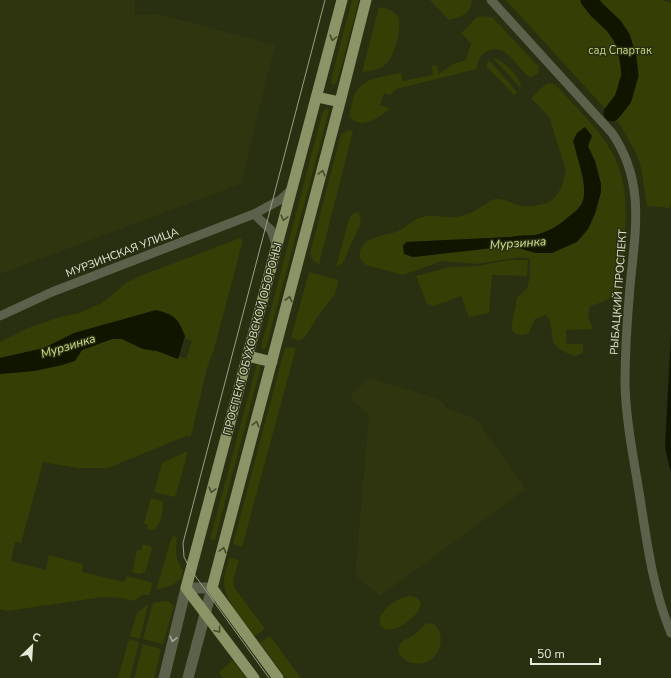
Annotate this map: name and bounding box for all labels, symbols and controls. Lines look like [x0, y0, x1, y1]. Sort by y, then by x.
one-way arrow [329, 35, 337, 41]
park label: сад Спартак [588, 43, 652, 58]
one-way arrow [317, 170, 325, 176]
one-way arrow [281, 215, 289, 221]
street label: МУРЗИНСКАЯ УЛИЦА [64, 224, 181, 281]
street label: РЫБАЦКИЙ ПРОСПЕКТ [607, 228, 630, 355]
water label: Мурзинка [489, 233, 547, 253]
street label: ПРОСПЕКТ ОБУХОВСКОЙ ОБОРОНЫ [220, 241, 285, 437]
one-way arrow [284, 295, 292, 302]
water label: Мурзинка [39, 330, 97, 362]
one-way arrow [251, 421, 259, 428]
one-way arrow [208, 486, 217, 493]
one-way arrow [218, 547, 227, 554]
one-way arrow [213, 625, 220, 632]
north arrow [12, 626, 52, 666]
text: С [29, 629, 43, 646]
one-way arrow [170, 636, 178, 642]
scale bar [531, 640, 600, 666]
text: 50 m [537, 646, 565, 662]

